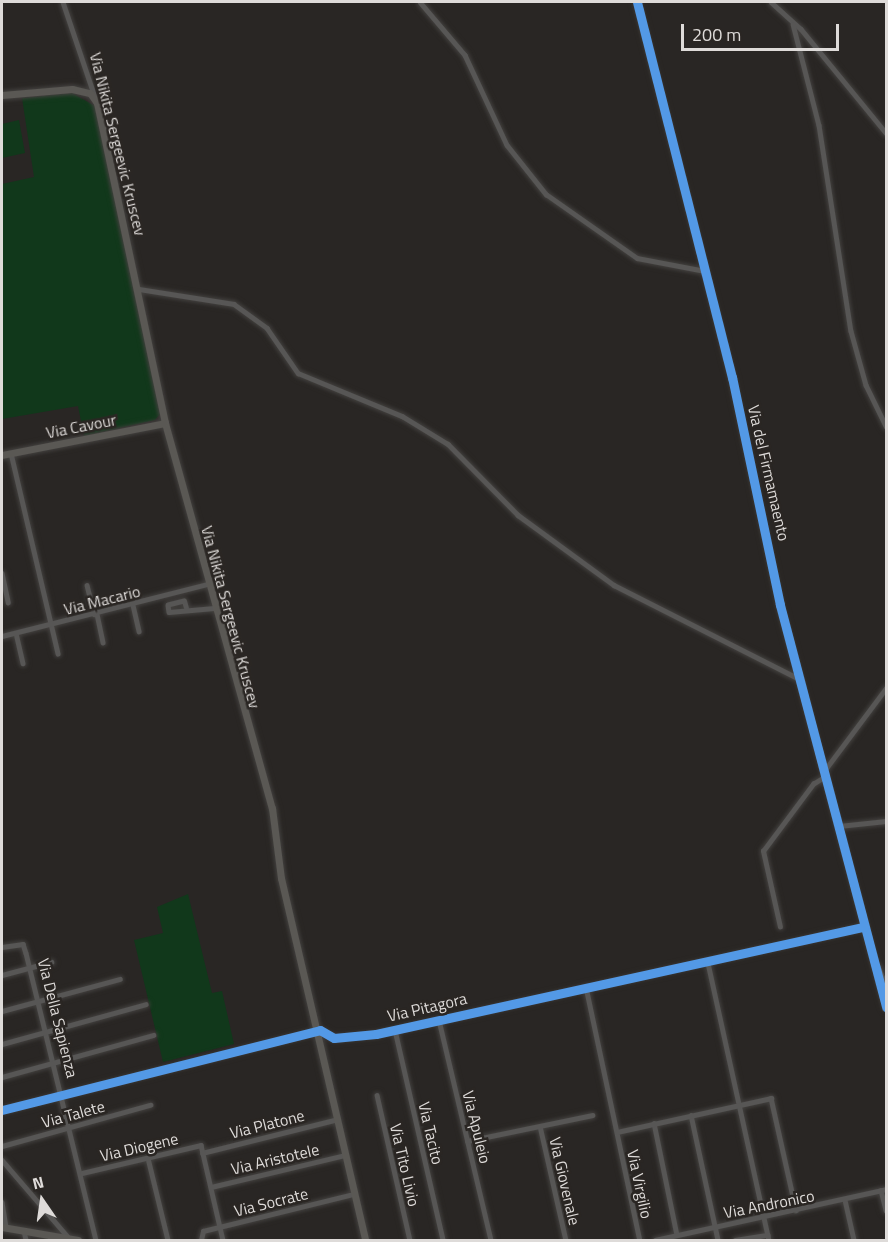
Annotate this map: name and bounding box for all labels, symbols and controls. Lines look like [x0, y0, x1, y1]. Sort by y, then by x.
scale bar [684, 12, 842, 50]
text: 200 m [692, 21, 741, 48]
street label: Via Nikita Sergeevic Kruscev [86, 50, 150, 238]
street label: Via del Firmamaento [744, 403, 794, 543]
street label: Via Cavour [44, 410, 118, 442]
street label: Via Nikita Sergeevic Kruscev [197, 524, 265, 710]
street label: Via Macario [62, 581, 142, 619]
street label: Via Della Sapienza [34, 956, 82, 1080]
street label: Via Pitagora [385, 989, 469, 1025]
street label: Via Apuleio [459, 1089, 495, 1165]
street label: Via Talete [39, 1096, 107, 1132]
street label: Via Tacito [414, 1100, 448, 1166]
street label: Via Platone [228, 1105, 306, 1143]
street label: Via Tito Livio [386, 1122, 424, 1208]
street label: Via Diogene [98, 1129, 180, 1165]
street label: Via Giovenale [546, 1135, 584, 1227]
street label: Via Aristotele [229, 1140, 321, 1178]
street label: Via Virgilio [623, 1148, 657, 1220]
north arrow [12, 1170, 72, 1230]
text: N [30, 1170, 46, 1195]
street label: Via Socrate [232, 1184, 310, 1220]
street label: Via Andronico [722, 1186, 816, 1222]

